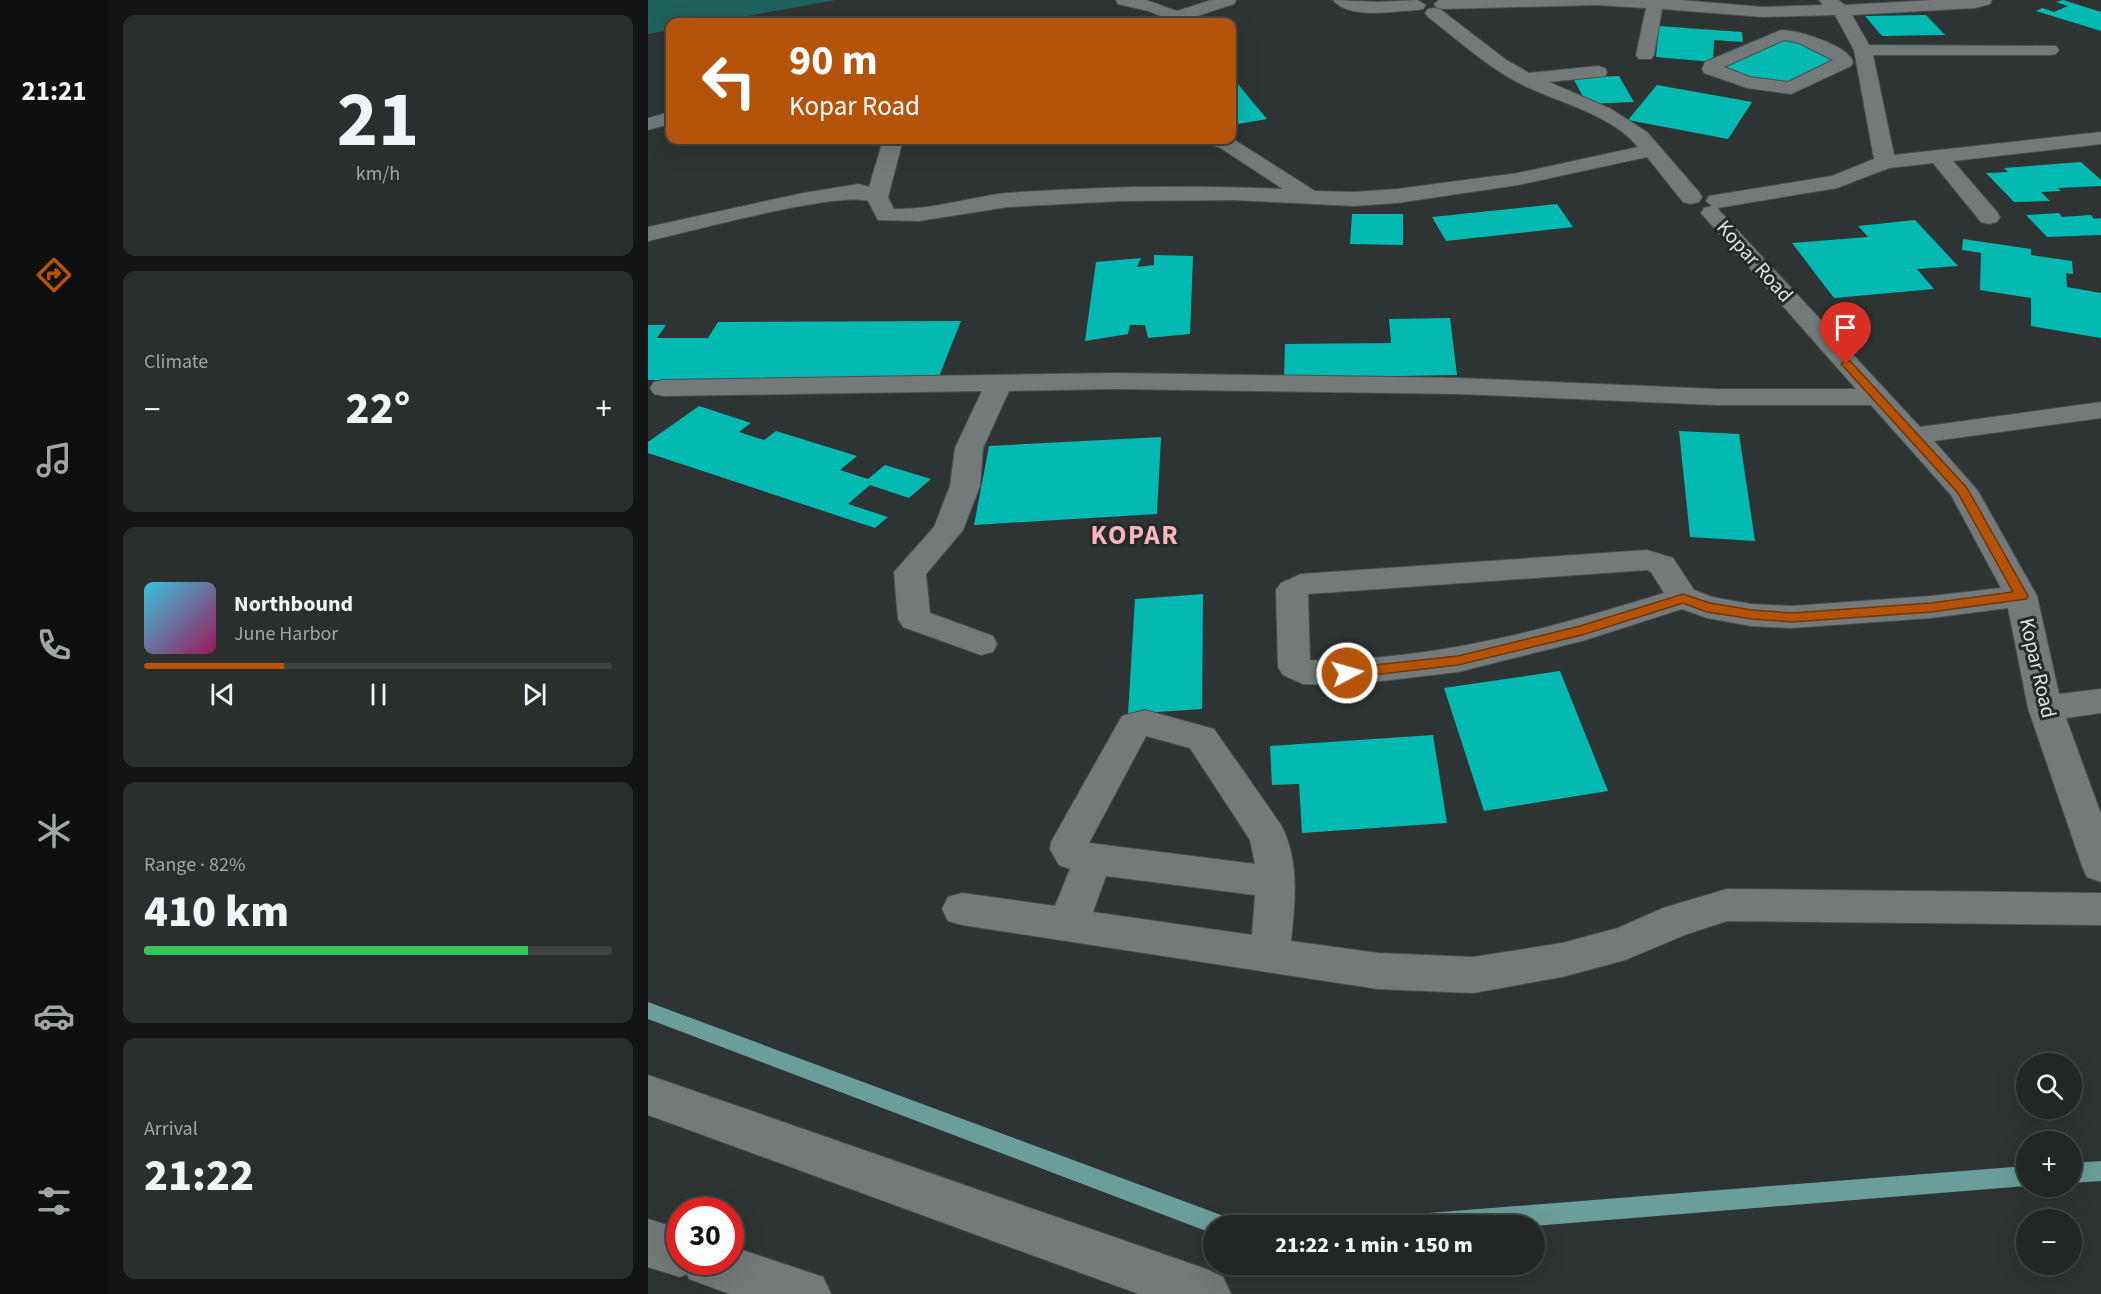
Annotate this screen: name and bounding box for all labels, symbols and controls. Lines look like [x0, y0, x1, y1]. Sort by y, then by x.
text: 90 m [789, 31, 878, 91]
icon: left [690, 42, 768, 120]
text: 21 [337, 65, 419, 176]
text: 21:21 [21, 72, 87, 111]
text: Kopar Road [789, 87, 920, 126]
text: km/h [356, 160, 400, 188]
street label: Kopar Road [1710, 213, 1800, 309]
icon: directions [33, 254, 75, 296]
pin [1820, 302, 1871, 364]
icon: arrive [1829, 311, 1862, 344]
text: Climate [144, 348, 208, 376]
text: 22° [346, 377, 410, 441]
text: − [144, 386, 160, 433]
text: + [596, 386, 612, 433]
icon: music [33, 439, 75, 481]
district label: KOPAR [1091, 516, 1179, 555]
text: Northbound [234, 588, 353, 620]
street label: Kopar Road [2012, 615, 2064, 721]
text: June Harbor [234, 620, 338, 648]
icon: phone [33, 624, 75, 666]
position arrow [1315, 641, 1379, 705]
icon: previous [206, 678, 239, 711]
icon: pause [362, 678, 395, 711]
icon: next [518, 678, 551, 711]
icon: climate [33, 810, 75, 852]
text: Range · 82% [144, 851, 245, 879]
text: 410 km [144, 880, 289, 944]
icon: car [33, 995, 75, 1037]
map controls [2016, 1053, 2082, 1275]
button: search [2016, 1053, 2082, 1119]
text: Arrival [144, 1115, 198, 1143]
button: + [2016, 1131, 2082, 1197]
text: 21:22 [144, 1144, 254, 1208]
icon: filters [33, 1180, 75, 1222]
speed limit sign: 30 [666, 1197, 744, 1275]
button: − [2016, 1209, 2082, 1275]
text: 21:22 · 1 min · 150 m [1275, 1229, 1473, 1261]

